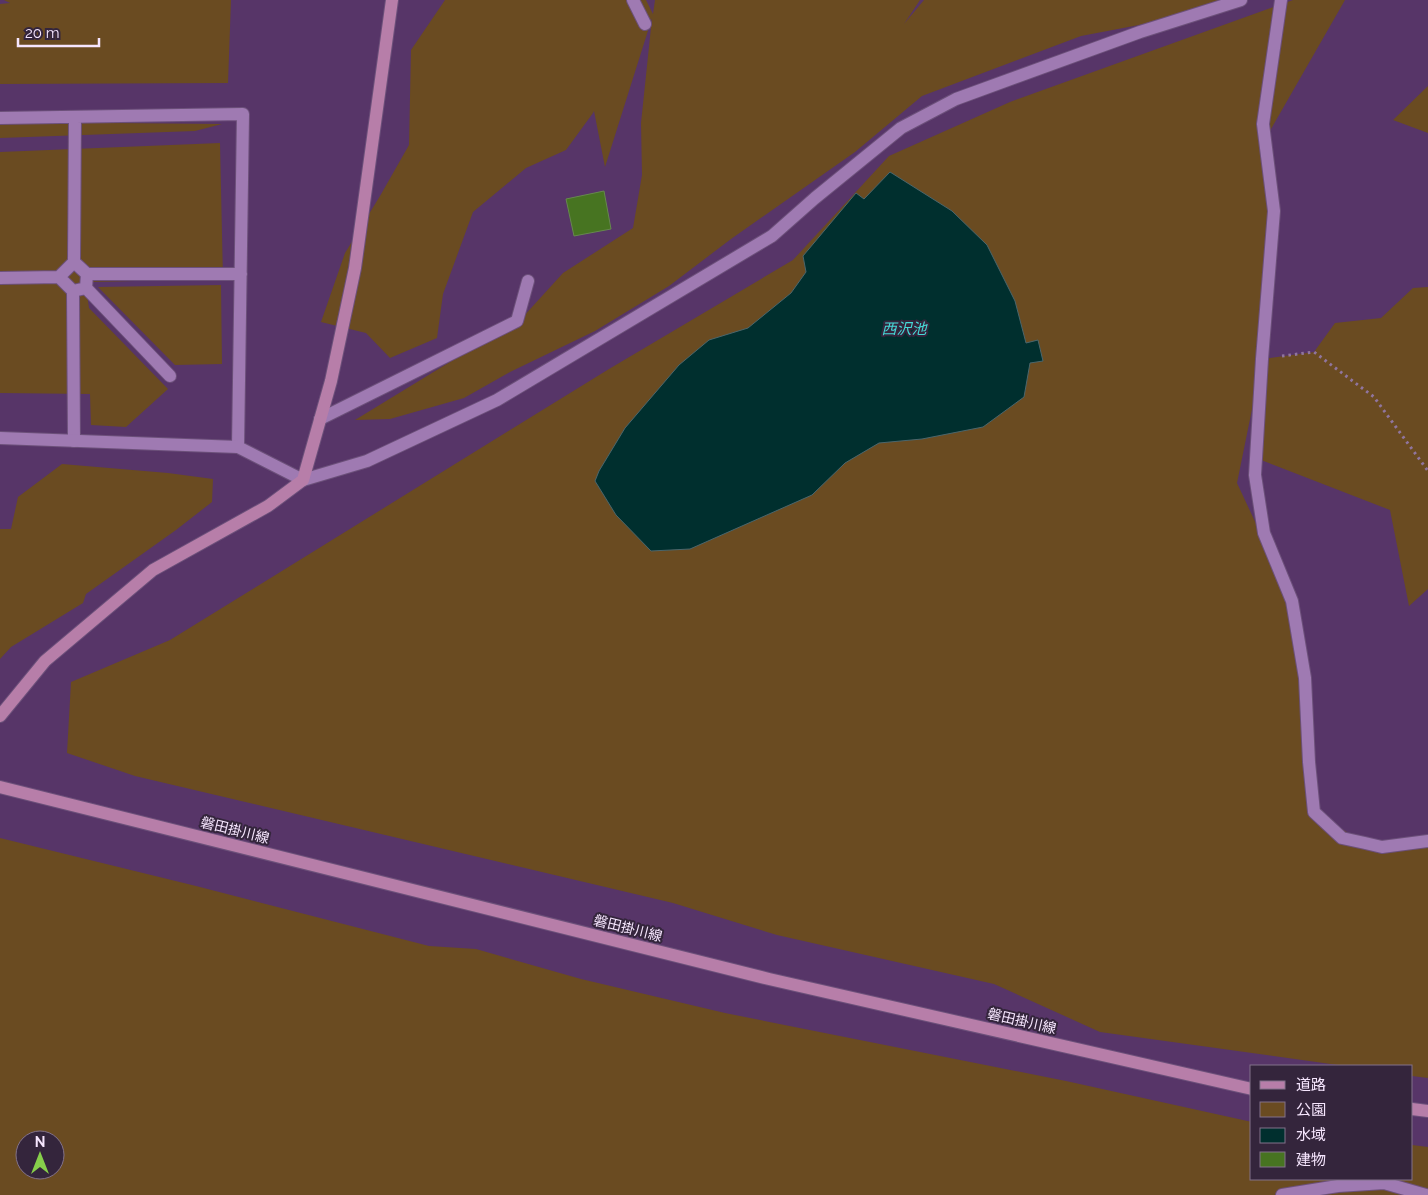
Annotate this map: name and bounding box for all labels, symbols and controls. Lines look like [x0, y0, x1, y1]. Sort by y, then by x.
scale bar [18, 15, 99, 47]
text: 20 m [25, 24, 60, 42]
water label: 西沢池 [881, 320, 928, 338]
street label: 磐田掛川線 [199, 814, 271, 846]
street label: 磐田掛川線 [592, 912, 664, 944]
street label: 磐田掛川線 [986, 1005, 1058, 1037]
legend [1250, 1065, 1413, 1180]
text: 道路 [1296, 1076, 1326, 1094]
text: 公園 [1296, 1101, 1326, 1119]
text: 水域 [1296, 1126, 1326, 1144]
north arrow [15, 1130, 65, 1180]
text: N [35, 1134, 45, 1150]
text: 建物 [1296, 1151, 1326, 1169]

